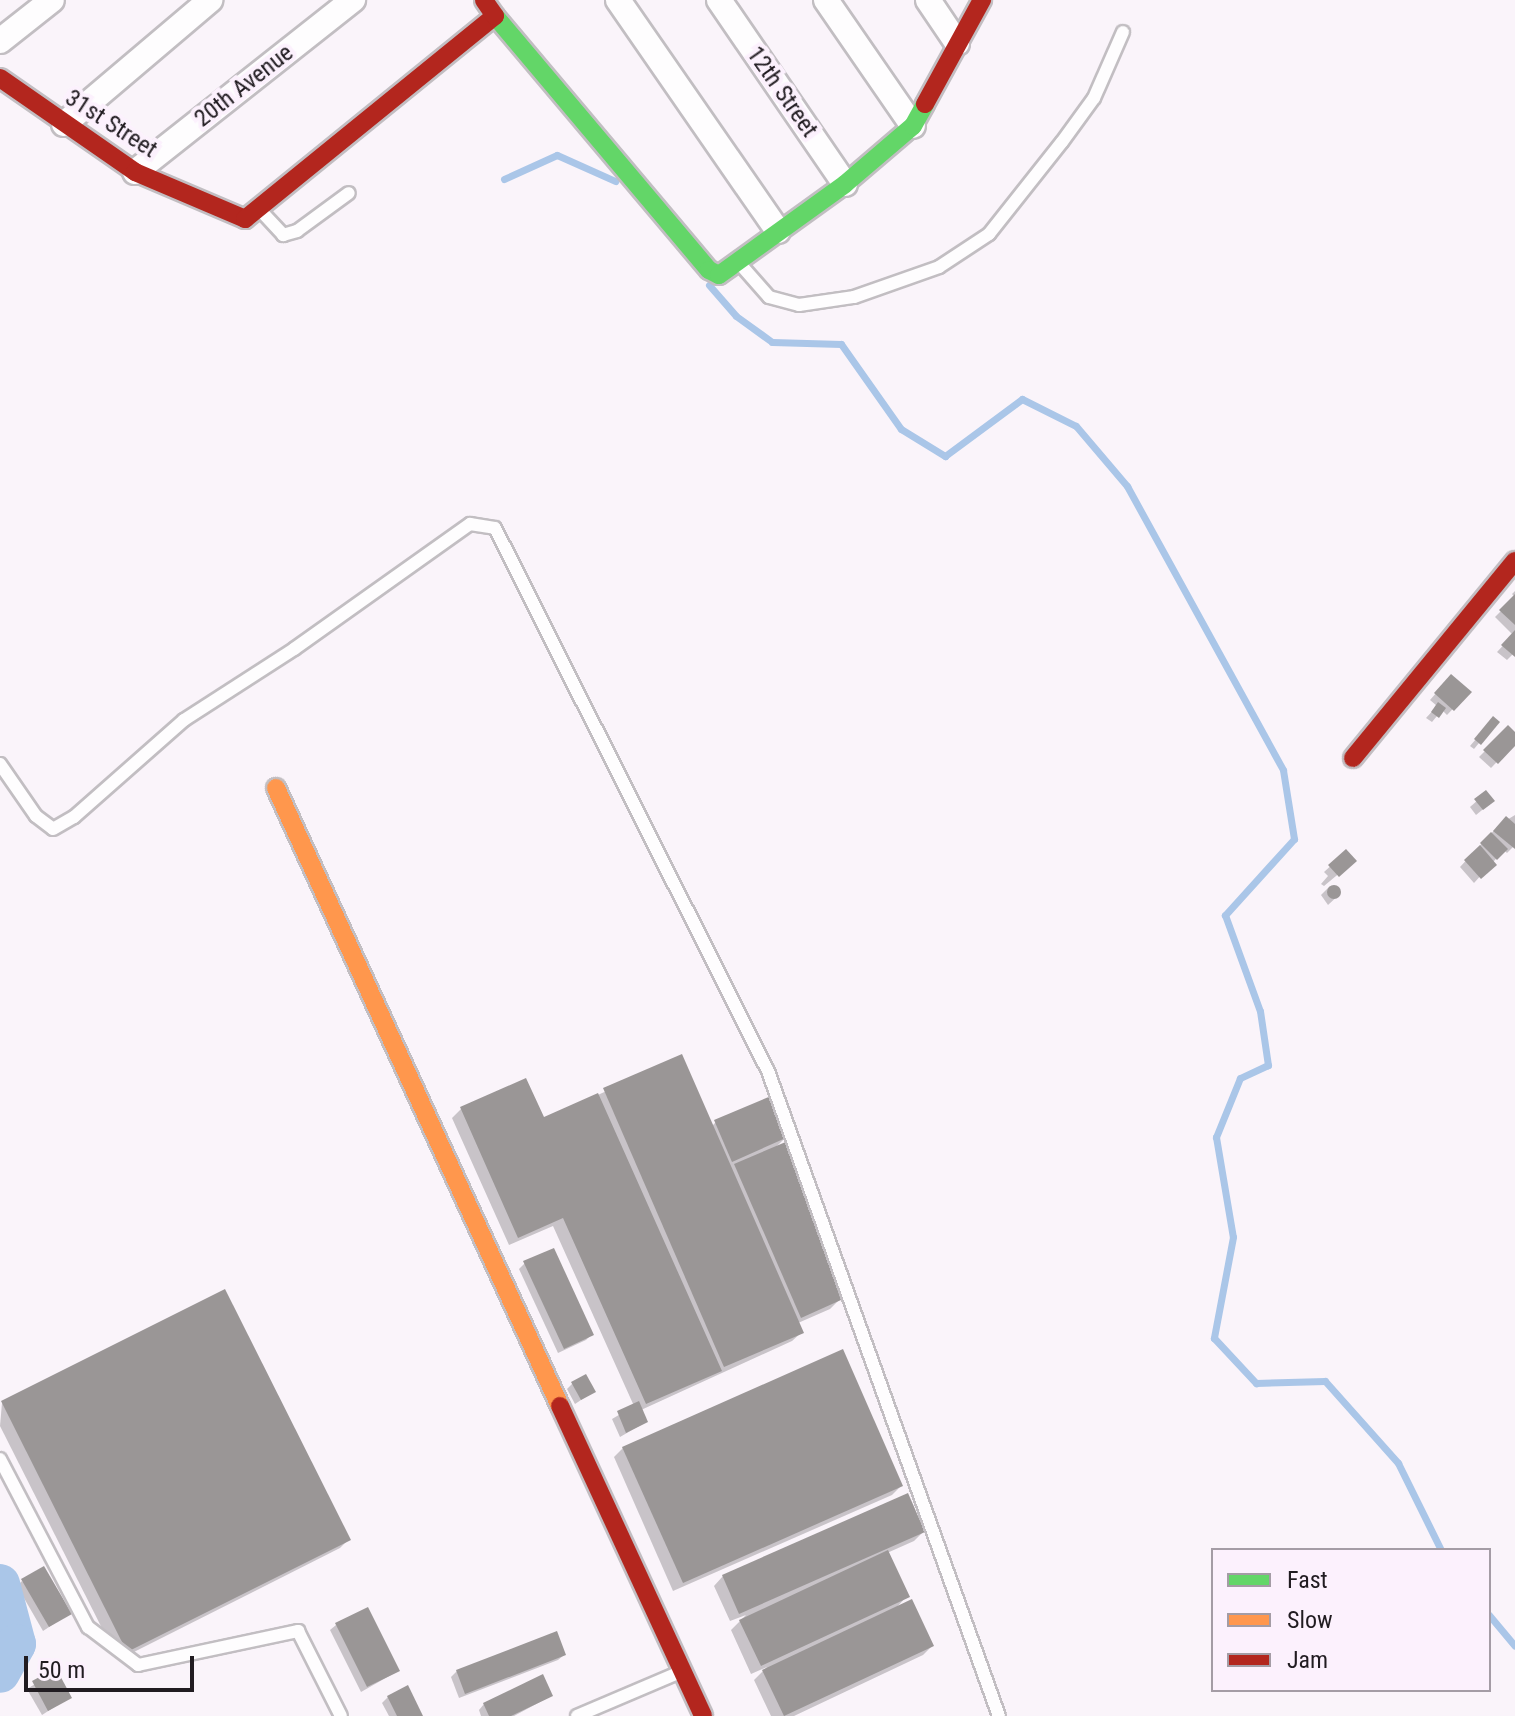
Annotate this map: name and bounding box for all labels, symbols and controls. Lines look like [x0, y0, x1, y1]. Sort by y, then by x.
street label: 20th Avenue [189, 39, 299, 133]
street label: 12th Street [740, 41, 824, 143]
street label: 31st Street [60, 84, 162, 164]
legend [1211, 1548, 1491, 1692]
text: Fast [1287, 1566, 1328, 1594]
text: Slow [1287, 1606, 1333, 1634]
scale bar [28, 1640, 198, 1690]
text: Jam [1287, 1646, 1328, 1674]
text: 50 m [38, 1656, 85, 1684]

